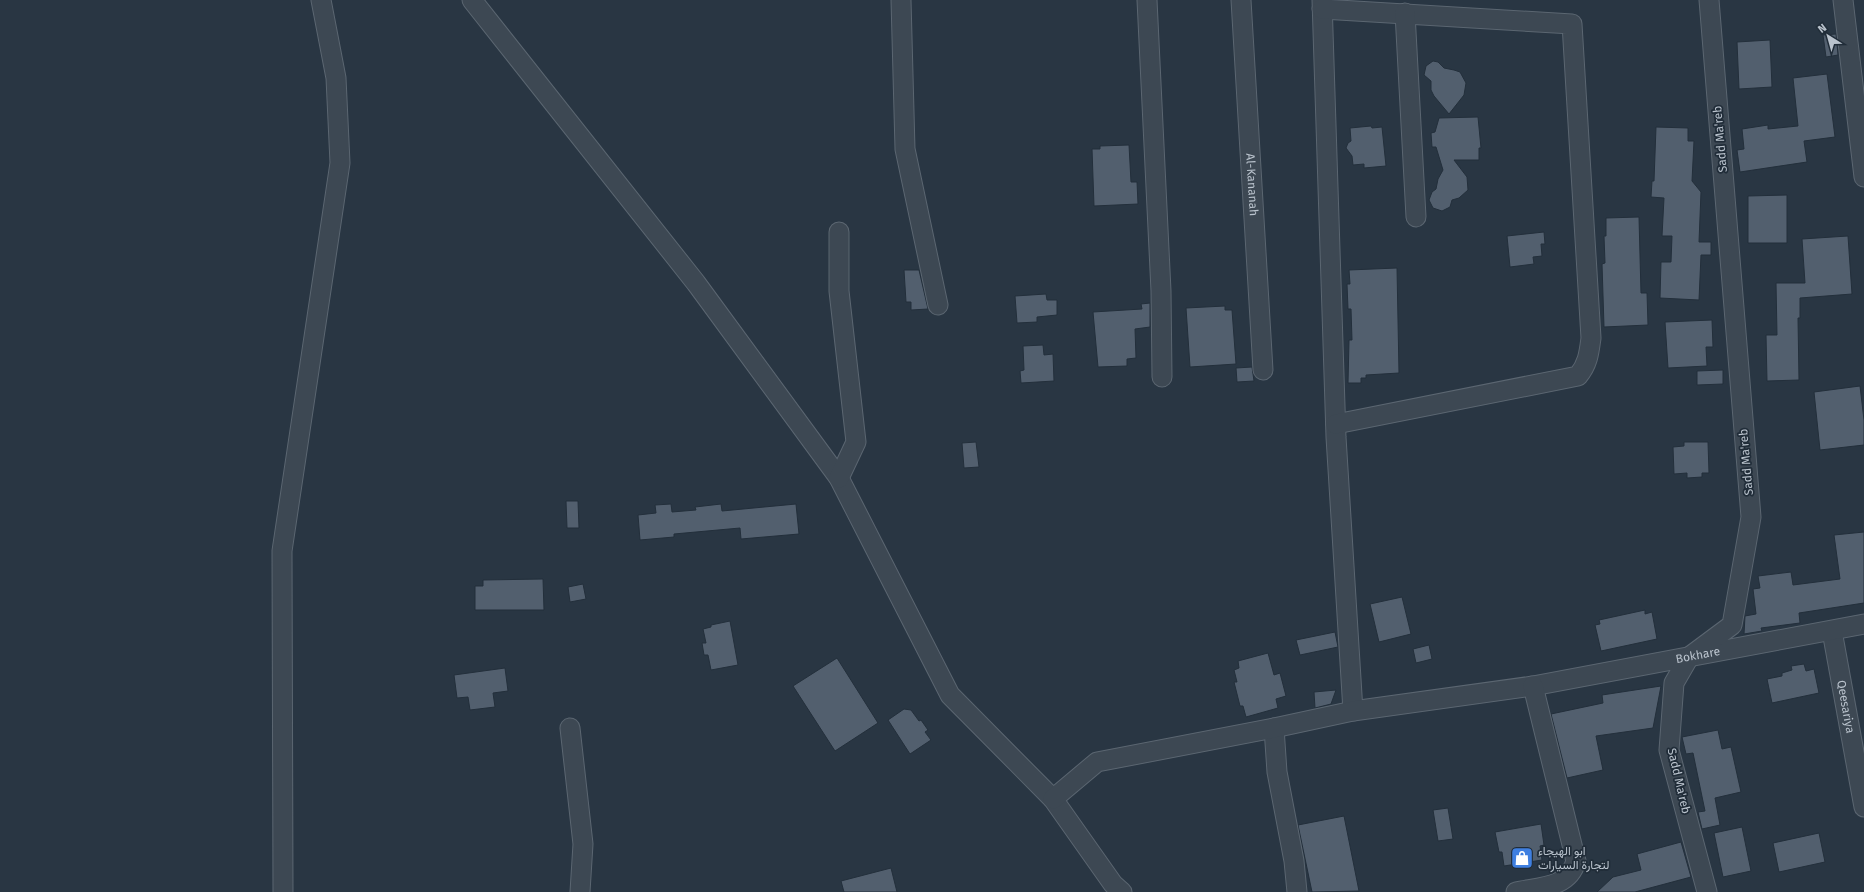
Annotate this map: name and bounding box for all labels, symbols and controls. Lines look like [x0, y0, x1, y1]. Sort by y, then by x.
north arrow [1808, 16, 1848, 56]
text: N [1815, 21, 1829, 36]
street label: Sadd Ma'reb [1710, 105, 1730, 173]
street label: Al-Kananah [1243, 153, 1261, 216]
street label: Sadd Ma'reb [1736, 428, 1756, 496]
street label: Bokhare [1675, 644, 1721, 666]
street label: Qeesariya [1834, 679, 1857, 734]
street label: Sadd Ma'reb [1665, 747, 1693, 815]
place label: ابو الهيجاء لتجارة السيارات [1538, 844, 1609, 873]
shop icon: ابو الهيجاء لتجارة السيارات [1509, 845, 1535, 871]

